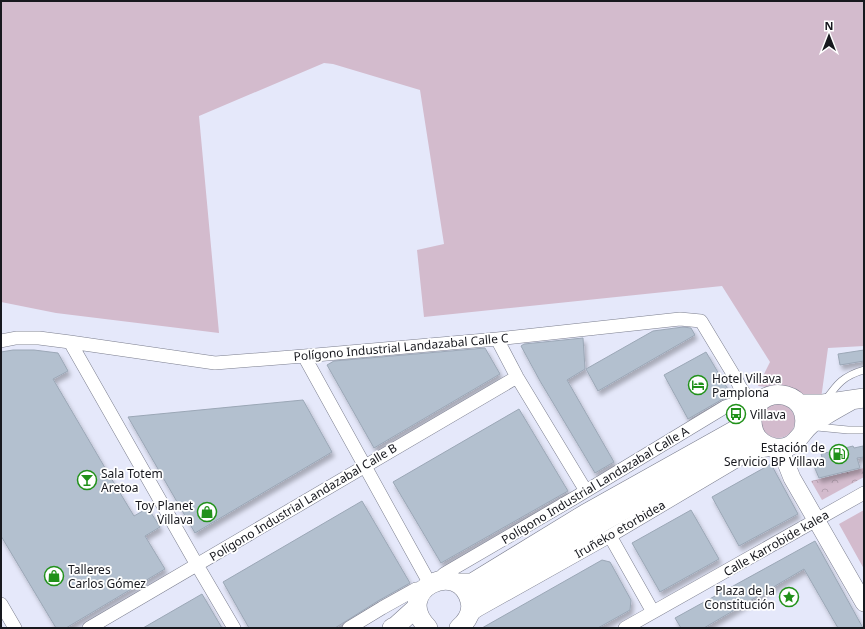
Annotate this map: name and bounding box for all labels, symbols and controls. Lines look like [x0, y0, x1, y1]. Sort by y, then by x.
north arrow [809, 16, 849, 56]
text: N [825, 18, 833, 33]
street label: Polígono Industrial Landazabal Calle C [293, 329, 510, 365]
place label: Hotel Villava Pamplona [712, 370, 782, 401]
hotel icon: Hotel Villava Pamplona [687, 374, 709, 396]
bus stop icon: Villava [725, 403, 747, 425]
place label: Villava [750, 406, 786, 423]
street label: Polígono Industrial Landazabal Calle A [498, 422, 692, 548]
street label: Polígono Industrial Landazabal Calle B [206, 439, 400, 565]
place label: Estación de Servicio BP Villava [724, 439, 825, 470]
fuel station icon: Estación de Servicio BP Villava [828, 443, 850, 465]
place label: Sala Totem Aretoa [101, 465, 163, 496]
bar icon: Sala Totem Aretoa [76, 469, 98, 491]
street label: Iruñeko etorbidea [572, 496, 668, 562]
place label: Toy Planet Villava [135, 497, 194, 528]
shop icon: Toy Planet Villava [196, 501, 218, 523]
street label: Calle Karrobide kalea [720, 506, 832, 580]
place label: Talleres Carlos Gómez [68, 561, 146, 592]
shop icon: Talleres Carlos Gómez [43, 565, 65, 587]
place label: Plaza de la Constitución [704, 582, 775, 613]
place icon: Plaza de la Constitución [778, 586, 800, 608]

